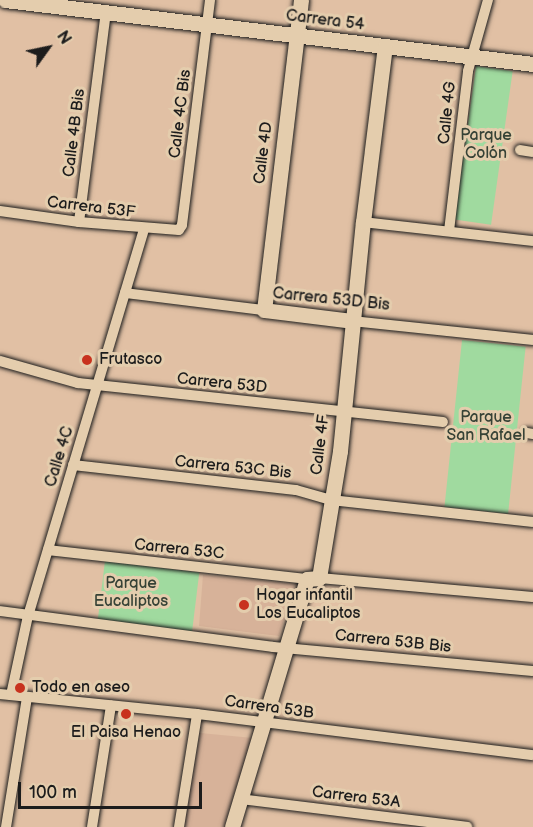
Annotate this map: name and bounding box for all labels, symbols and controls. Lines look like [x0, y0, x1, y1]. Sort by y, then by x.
street label: Carrera 54 [285, 7, 365, 35]
north arrow [18, 18, 78, 78]
text: N [52, 28, 75, 48]
street label: Calle 4C Bis [166, 68, 196, 160]
street label: Calle 4G [435, 81, 461, 145]
street label: Calle 4B Bis [60, 88, 90, 178]
street label: Calle 4D [251, 121, 277, 185]
park label: Parque Colón [460, 126, 512, 164]
street label: Carrera 53F [46, 193, 136, 223]
street label: Carrera 53D Bis [272, 284, 390, 316]
place label: Frutasco [99, 350, 162, 370]
marker: Frutasco [80, 353, 94, 367]
street label: Carrera 53D [176, 370, 268, 398]
park label: Parque San Rafael [447, 408, 525, 446]
street label: Calle 4F [308, 414, 334, 476]
street label: Calle 4C [42, 424, 78, 490]
street label: Carrera 53C Bis [174, 452, 292, 484]
street label: Carrera 53C [133, 536, 225, 564]
park label: Parque Eucaliptos [94, 574, 168, 612]
place label: Hogar infantil Los Eucaliptos [256, 586, 360, 624]
marker: Hogar infantil Los Eucaliptos [237, 598, 251, 612]
street label: Carrera 53B Bis [334, 626, 452, 658]
place label: Todo en aseo [32, 678, 130, 698]
marker: Todo en aseo [13, 681, 27, 695]
street label: Carrera 53B [223, 692, 315, 724]
marker: El Paisa Henao [119, 707, 133, 721]
place label: El Paisa Henao [71, 723, 181, 743]
scale bar [21, 770, 206, 808]
text: 100 m [29, 782, 77, 803]
street label: Carrera 53A [311, 783, 401, 813]

